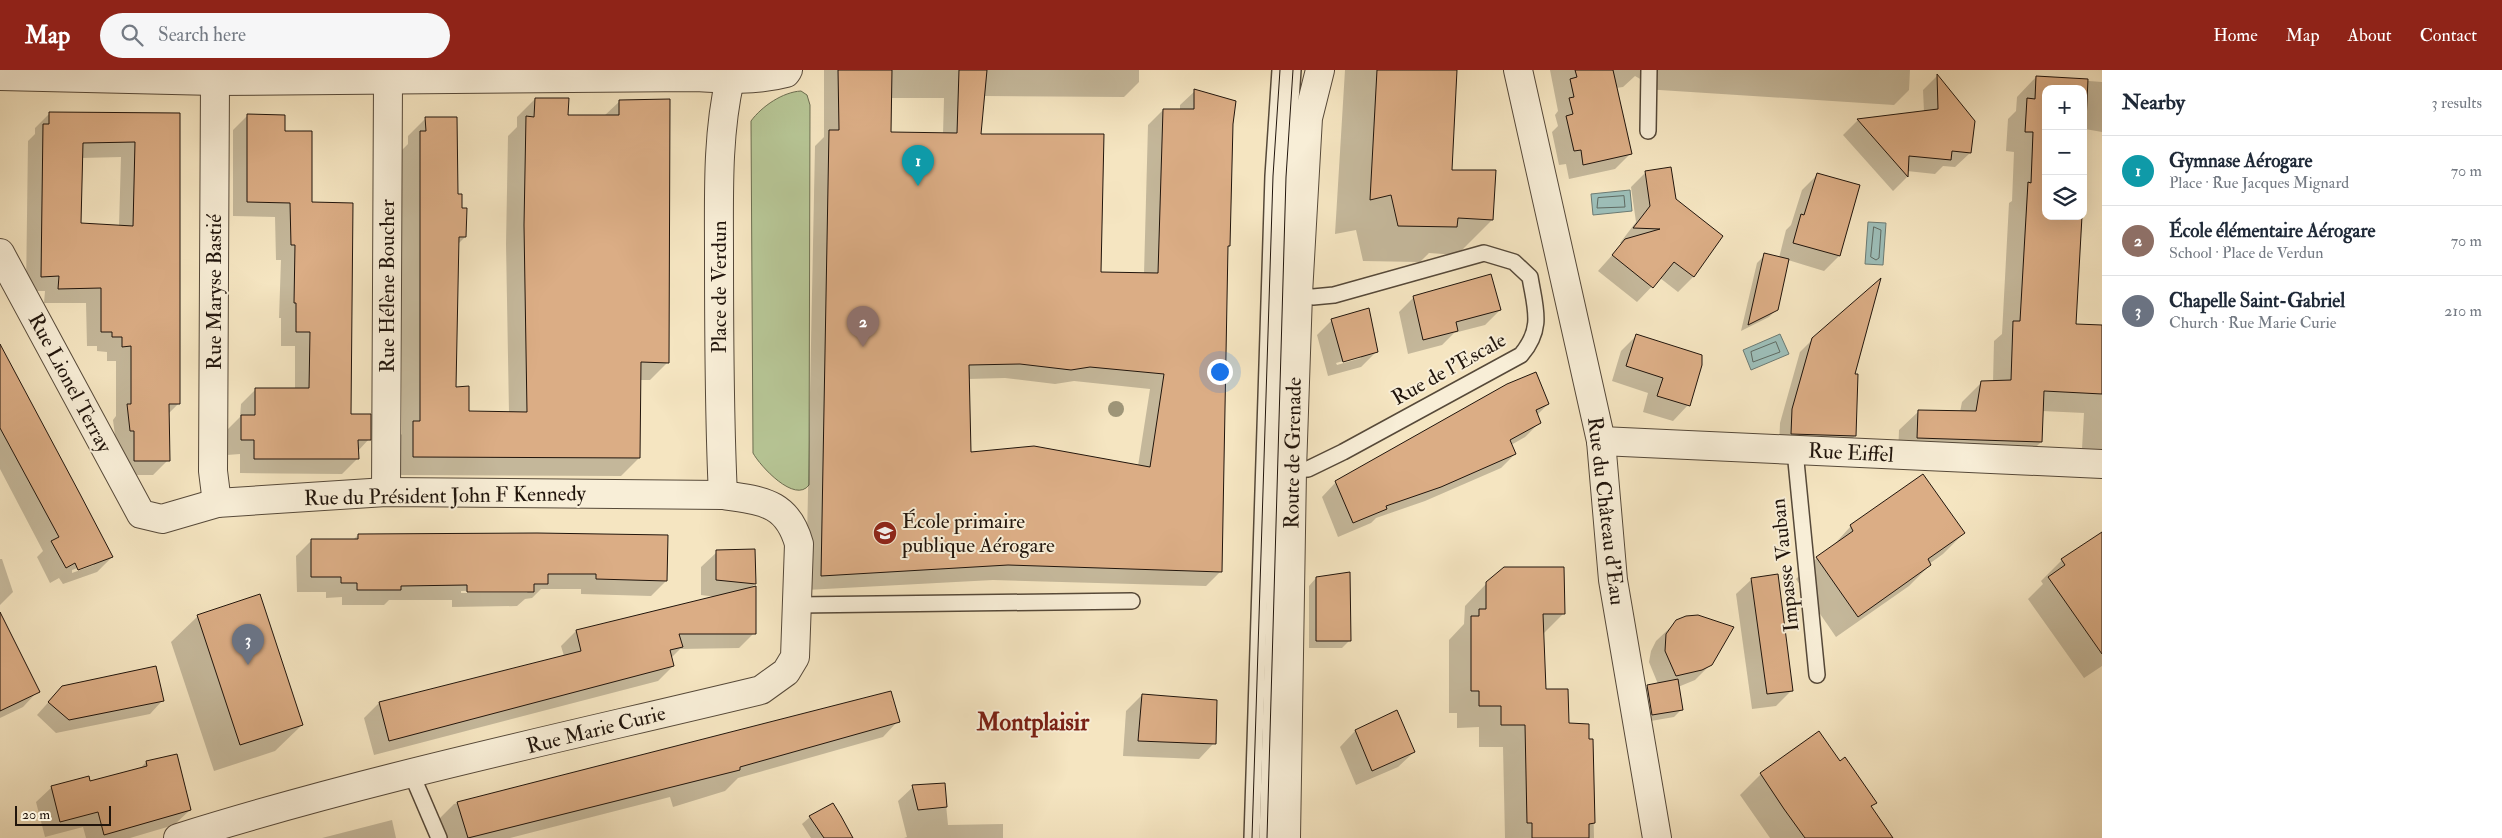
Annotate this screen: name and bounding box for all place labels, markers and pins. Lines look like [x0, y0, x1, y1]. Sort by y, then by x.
pin: 1 [902, 145, 934, 186]
pin: 2 [847, 306, 879, 347]
place label: École primaire publique Aérogare [901, 508, 1055, 559]
school or university icon: École primaire publique Aérogare [872, 520, 898, 546]
pin: 3 [232, 624, 264, 665]

